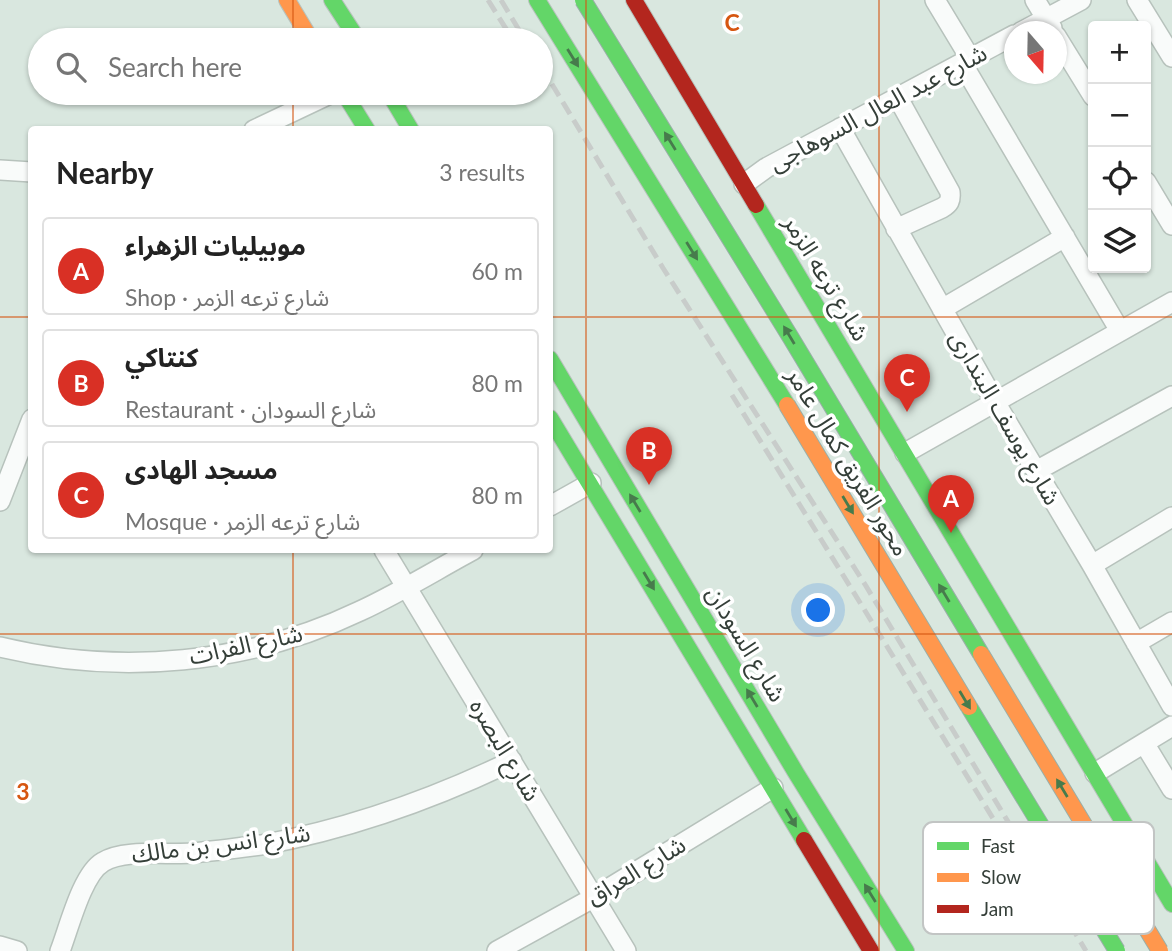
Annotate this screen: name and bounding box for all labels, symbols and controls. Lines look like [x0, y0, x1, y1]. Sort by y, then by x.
text: C [724, 8, 740, 36]
north arrow [1004, 21, 1067, 84]
map controls [1088, 21, 1151, 273]
button: + [1088, 21, 1151, 84]
search box [28, 28, 553, 105]
street label: شارع عبد العال السوهاجى [763, 37, 993, 180]
icon: search [52, 48, 90, 86]
one-way arrow [566, 48, 579, 67]
text: Search here [108, 51, 242, 83]
button: − [1088, 84, 1151, 147]
one-way arrow [663, 132, 676, 151]
button: locate [1088, 147, 1151, 210]
text: Nearby [56, 154, 154, 190]
text: 3 results [439, 158, 525, 186]
street label: شارع ترعه الزمر [774, 208, 876, 347]
button: layers [1088, 210, 1151, 273]
text: موبيليات الزهراء [125, 229, 306, 261]
one-way arrow [686, 242, 699, 261]
text: A [73, 257, 89, 285]
text: 60 m [472, 257, 523, 285]
text: Shop · شارع ترعه الزمر [125, 283, 329, 311]
one-way arrow [782, 325, 795, 345]
street label: شارع يوسف البندارى [941, 325, 1068, 512]
text: كنتاكي [125, 341, 198, 373]
pin: C [884, 354, 930, 412]
street label: محور الفريق كمال عامر [779, 361, 917, 562]
text: B [73, 369, 89, 397]
text: 80 m [472, 369, 523, 397]
text: Restaurant · شارع السودان [125, 395, 376, 423]
pin: B [626, 427, 672, 485]
text: مسجد الهادى [125, 453, 278, 485]
pin: A [928, 475, 974, 533]
text: C [73, 481, 89, 509]
text: 80 m [472, 481, 523, 509]
one-way arrow [629, 494, 641, 513]
one-way arrow [842, 495, 854, 514]
text: Mosque · شارع ترعه الزمر [125, 507, 360, 535]
one-way arrow [643, 572, 655, 591]
street label: شارع السودان [698, 580, 793, 709]
one-way arrow [938, 583, 951, 602]
your location [801, 593, 835, 627]
street label: شارع الفرات [186, 617, 306, 674]
one-way arrow [745, 689, 758, 708]
one-way arrow [959, 690, 972, 709]
street label: شارع البصره [461, 693, 548, 808]
text: 3 [16, 777, 30, 805]
one-way arrow [1055, 778, 1068, 797]
one-way arrow [785, 809, 797, 828]
street label: شارع انس بن مالك [130, 817, 312, 872]
legend [923, 822, 1154, 934]
street label: شارع العراق [580, 829, 692, 914]
text: Fast [981, 834, 1015, 857]
text: Slow [981, 865, 1021, 888]
one-way arrow [863, 883, 876, 902]
text: Jam [981, 897, 1014, 920]

